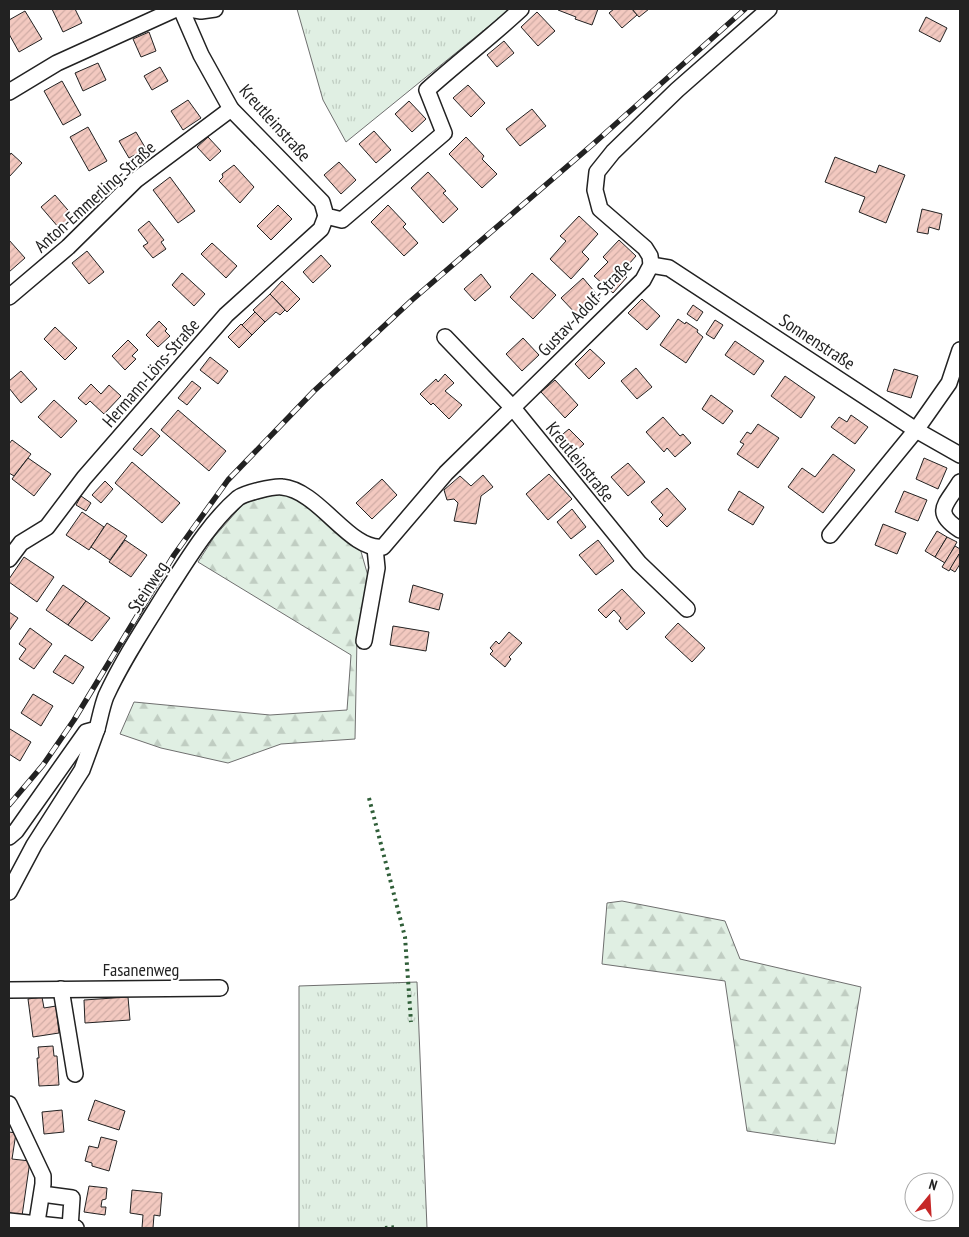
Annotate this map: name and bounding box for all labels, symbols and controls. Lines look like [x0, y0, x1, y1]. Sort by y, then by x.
street label: Kreutleinstraße [235, 79, 316, 166]
street label: Anton-Emmerling-Straße [29, 136, 160, 257]
street label: Gustav-Adolf-Straße [533, 254, 637, 361]
street label: Sonnenstraße [775, 309, 860, 375]
street label: Hermann-Löns-Straße [97, 314, 204, 432]
street label: Kreutleinstraße [541, 417, 620, 506]
street label: Steinweg [122, 556, 173, 617]
street label: Fasanenweg [103, 958, 179, 981]
north arrow [904, 1172, 954, 1222]
text: N [927, 1175, 939, 1194]

